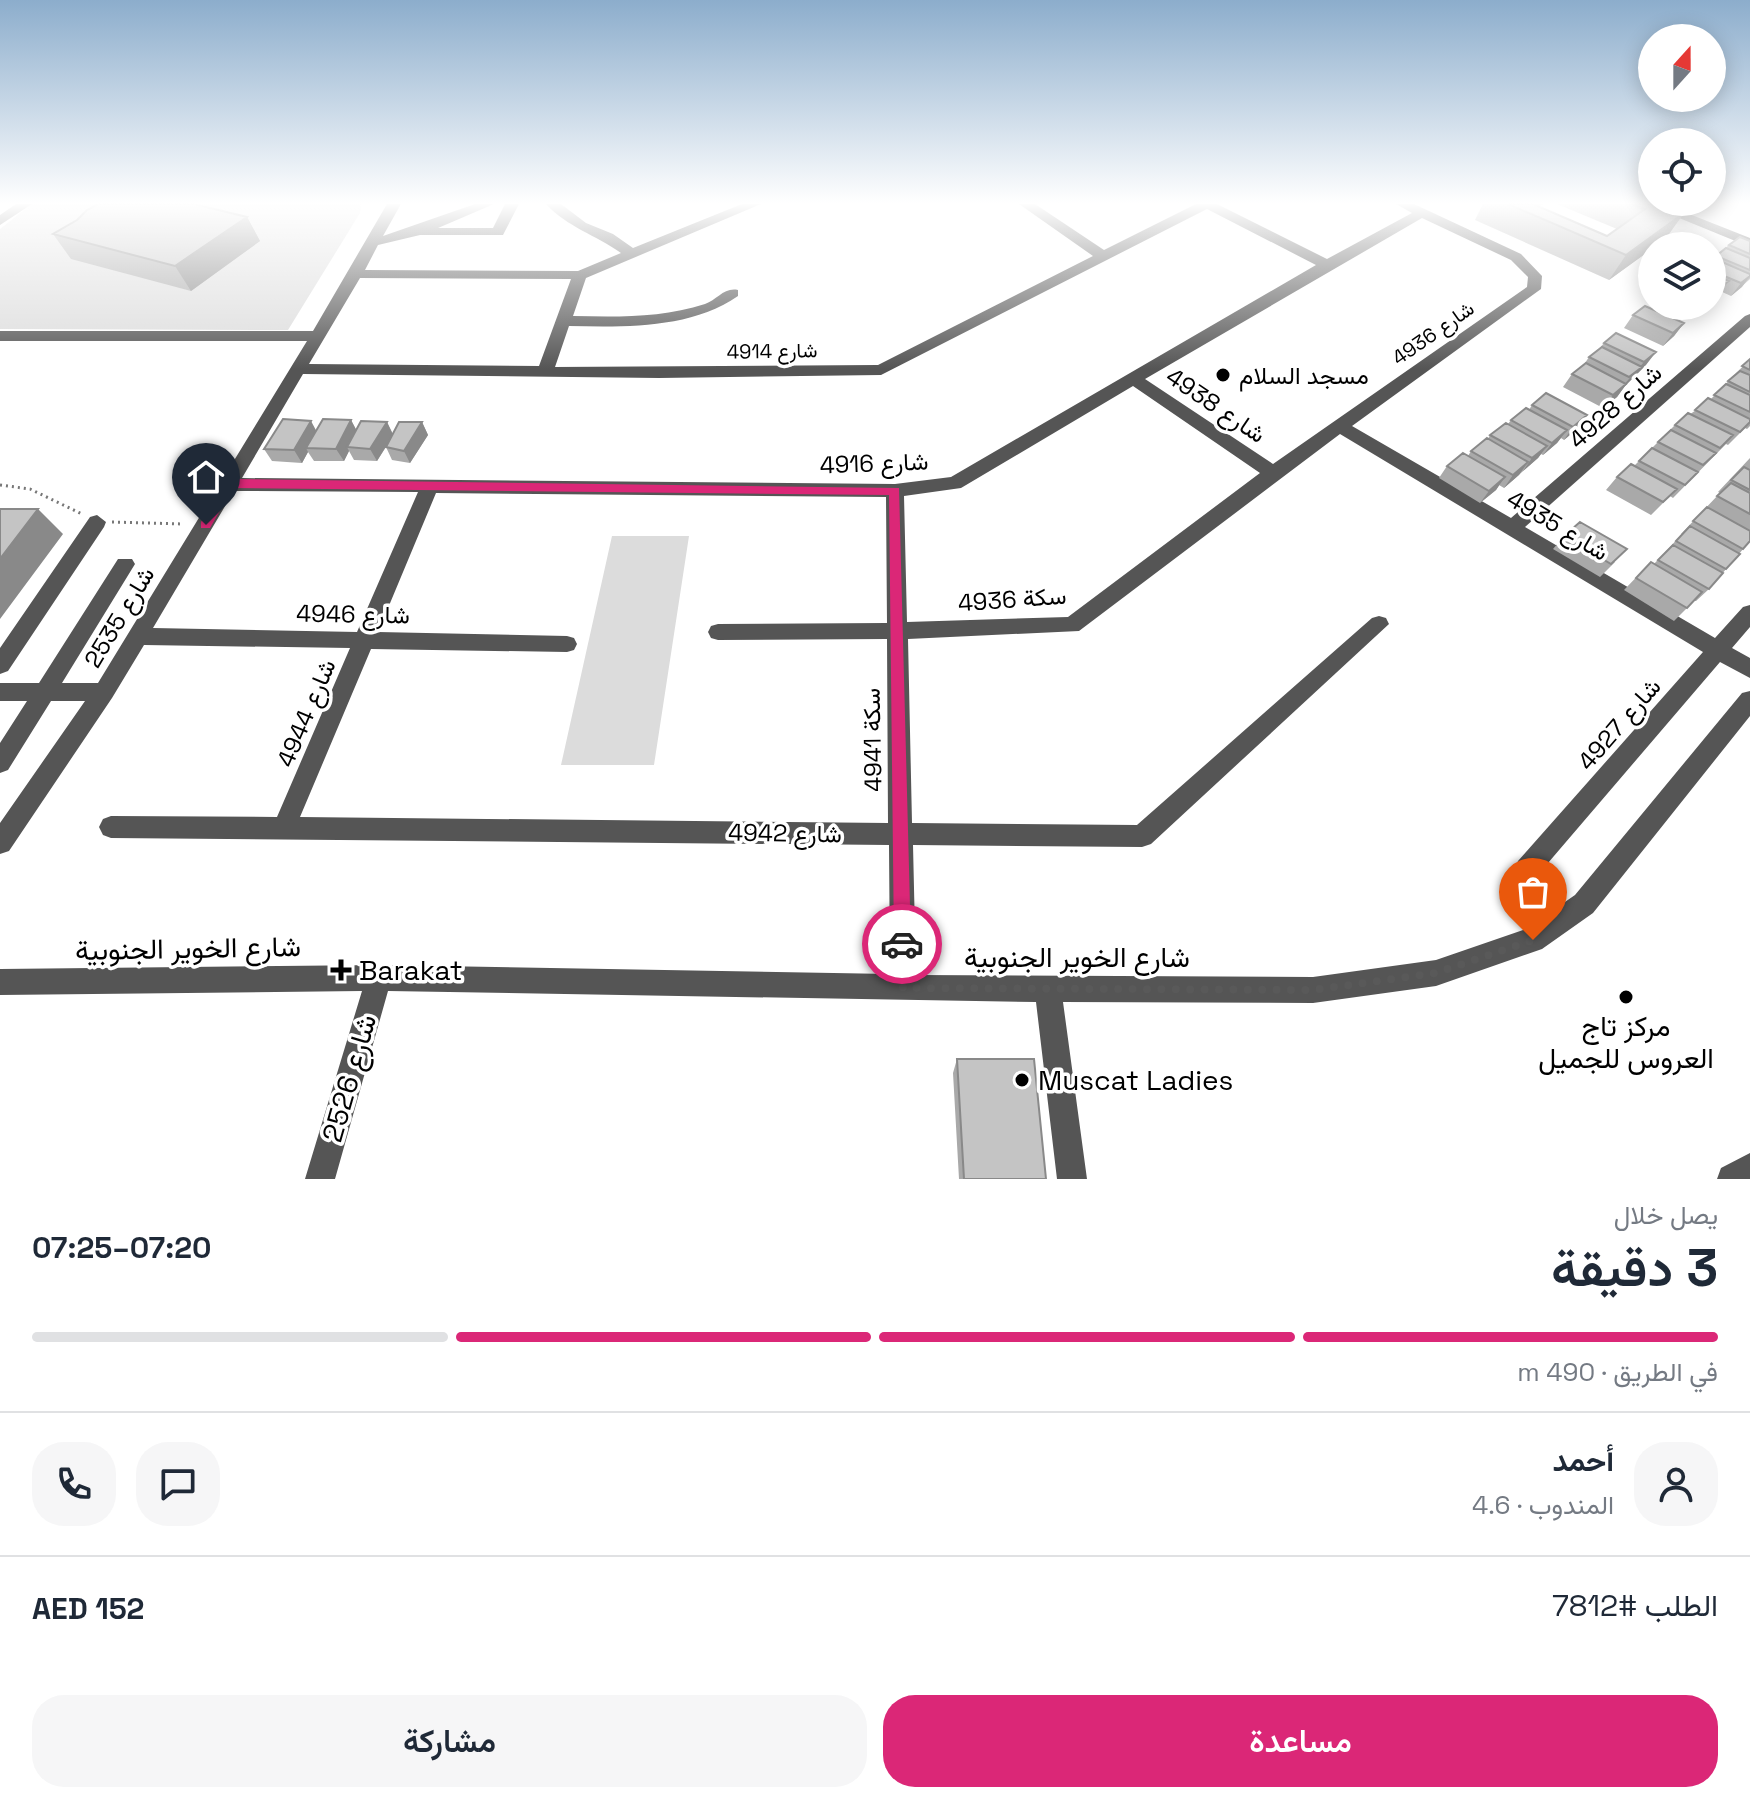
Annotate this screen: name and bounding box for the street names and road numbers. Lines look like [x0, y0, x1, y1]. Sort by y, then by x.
street label: 4936 شارع [1387, 295, 1480, 372]
street label: 4914 شارع [726, 337, 818, 366]
street label: 4928 شارع [1562, 357, 1669, 456]
street label: شارع 4938 [1160, 360, 1272, 450]
street label: 4916 شارع [819, 446, 929, 481]
street label: 4935 شارع [1501, 483, 1614, 568]
street label: 2535 شارع [77, 561, 162, 674]
street label: سكة 4936 [957, 580, 1067, 618]
street label: 4946 شارع [296, 598, 410, 631]
street label: 4944 شارع [269, 654, 343, 772]
street label: شارع 4927 [1571, 672, 1668, 777]
street label: سكة 4941 [856, 688, 888, 792]
street label: 4942 شارع [728, 817, 842, 850]
street label: شارع الخوير الجنوبية [75, 928, 301, 969]
street label: شارع الخوير الجنوبية [964, 939, 1190, 976]
street label: 2526 شارع [314, 1010, 385, 1146]

